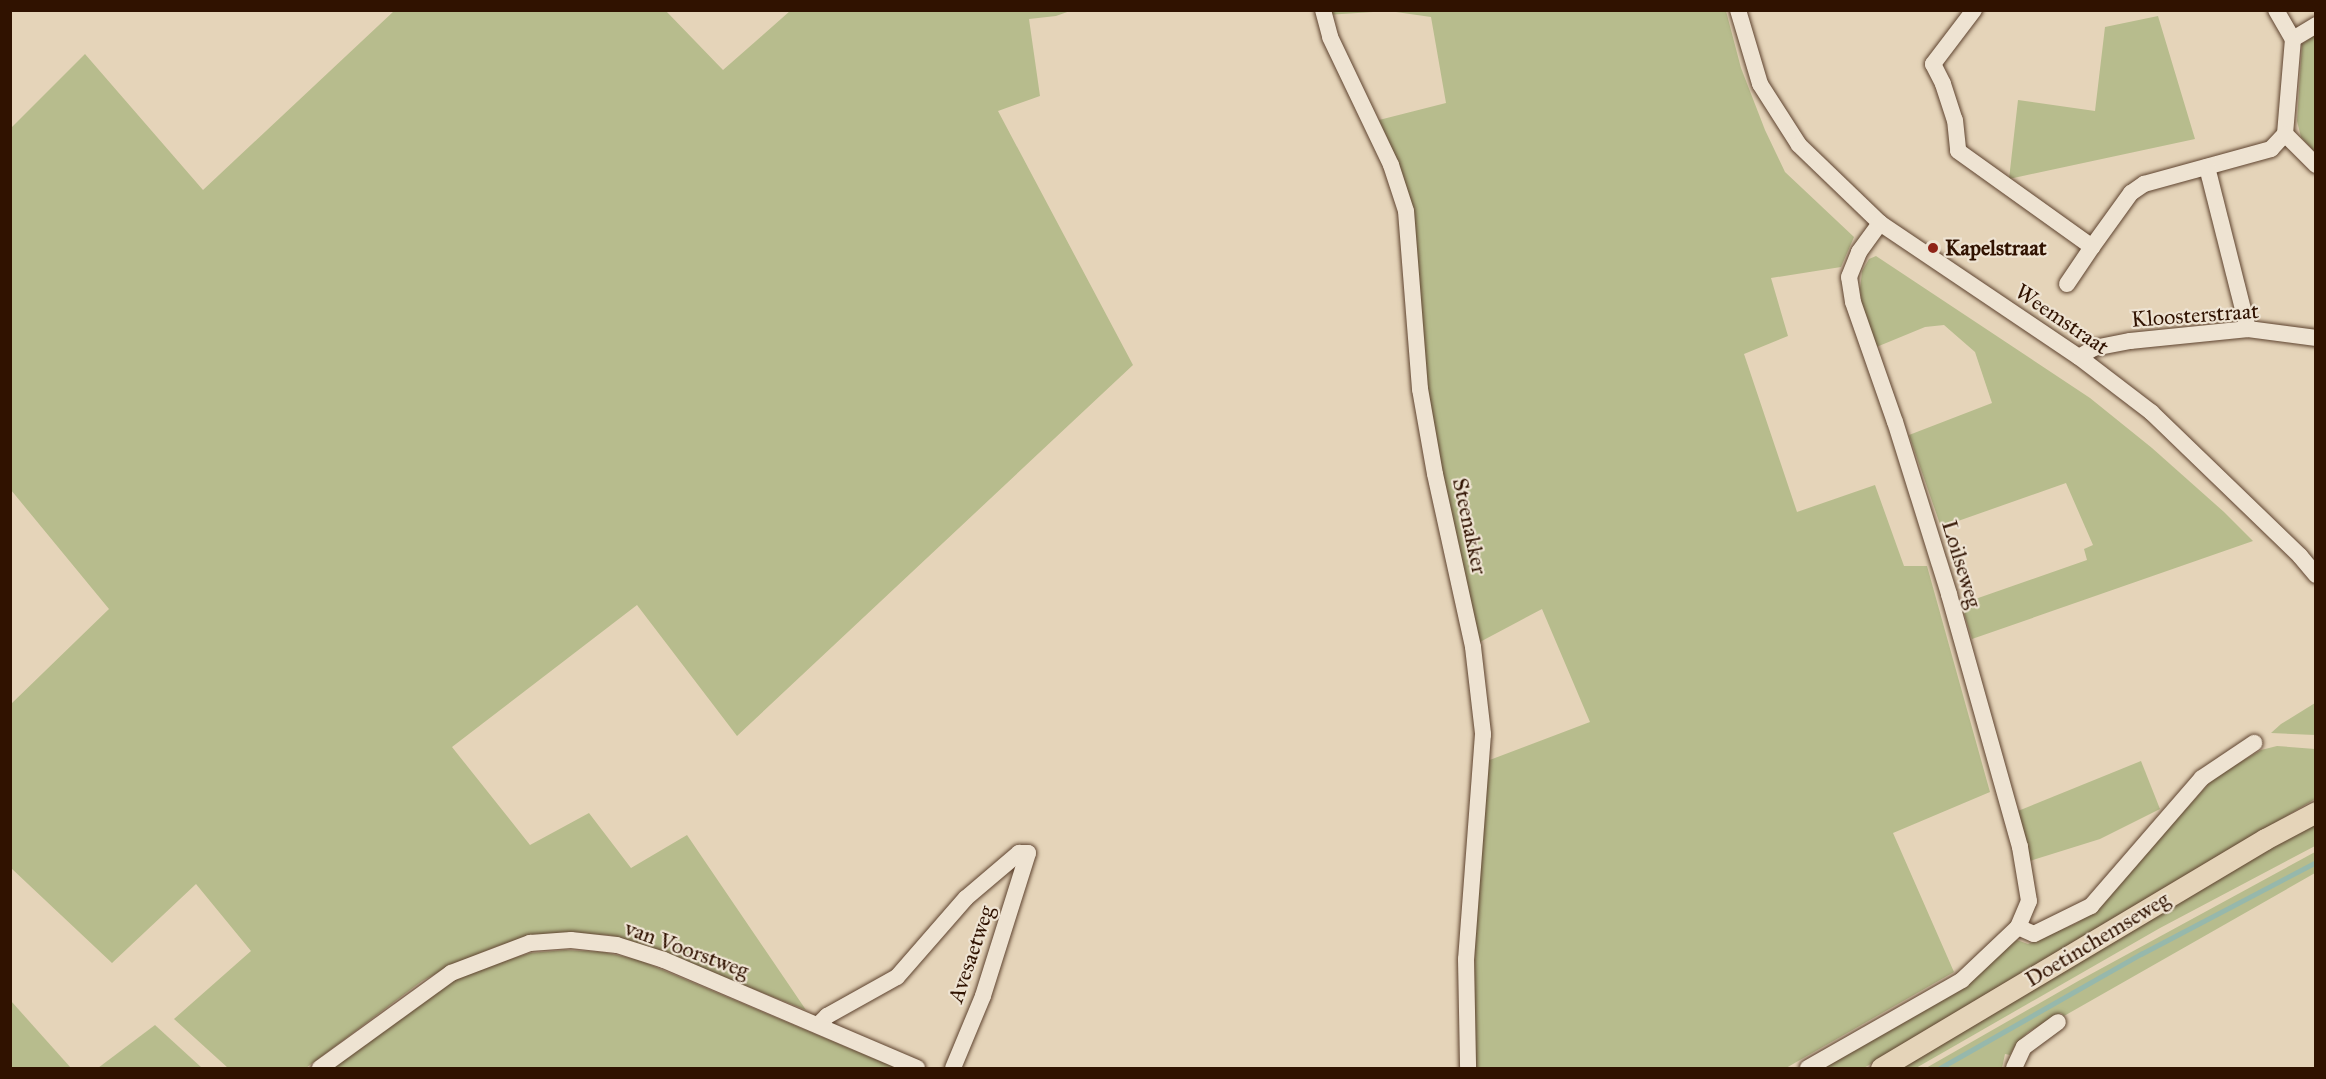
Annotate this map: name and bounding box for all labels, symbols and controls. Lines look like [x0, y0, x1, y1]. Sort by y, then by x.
place label: Kapelstraat [1945, 235, 2046, 261]
marker: Kapelstraat [1926, 241, 1940, 255]
street label: Weemstraat [2010, 278, 2114, 360]
street label: Kloosterstraat [2130, 297, 2260, 333]
street label: Steenakker [1447, 476, 1493, 576]
street label: Loilseweg [1936, 517, 1988, 611]
street label: Doetinchemseweg [2020, 886, 2174, 992]
street label: Avesaetweg [942, 902, 1000, 1006]
street label: van Voorstweg [621, 914, 753, 984]

